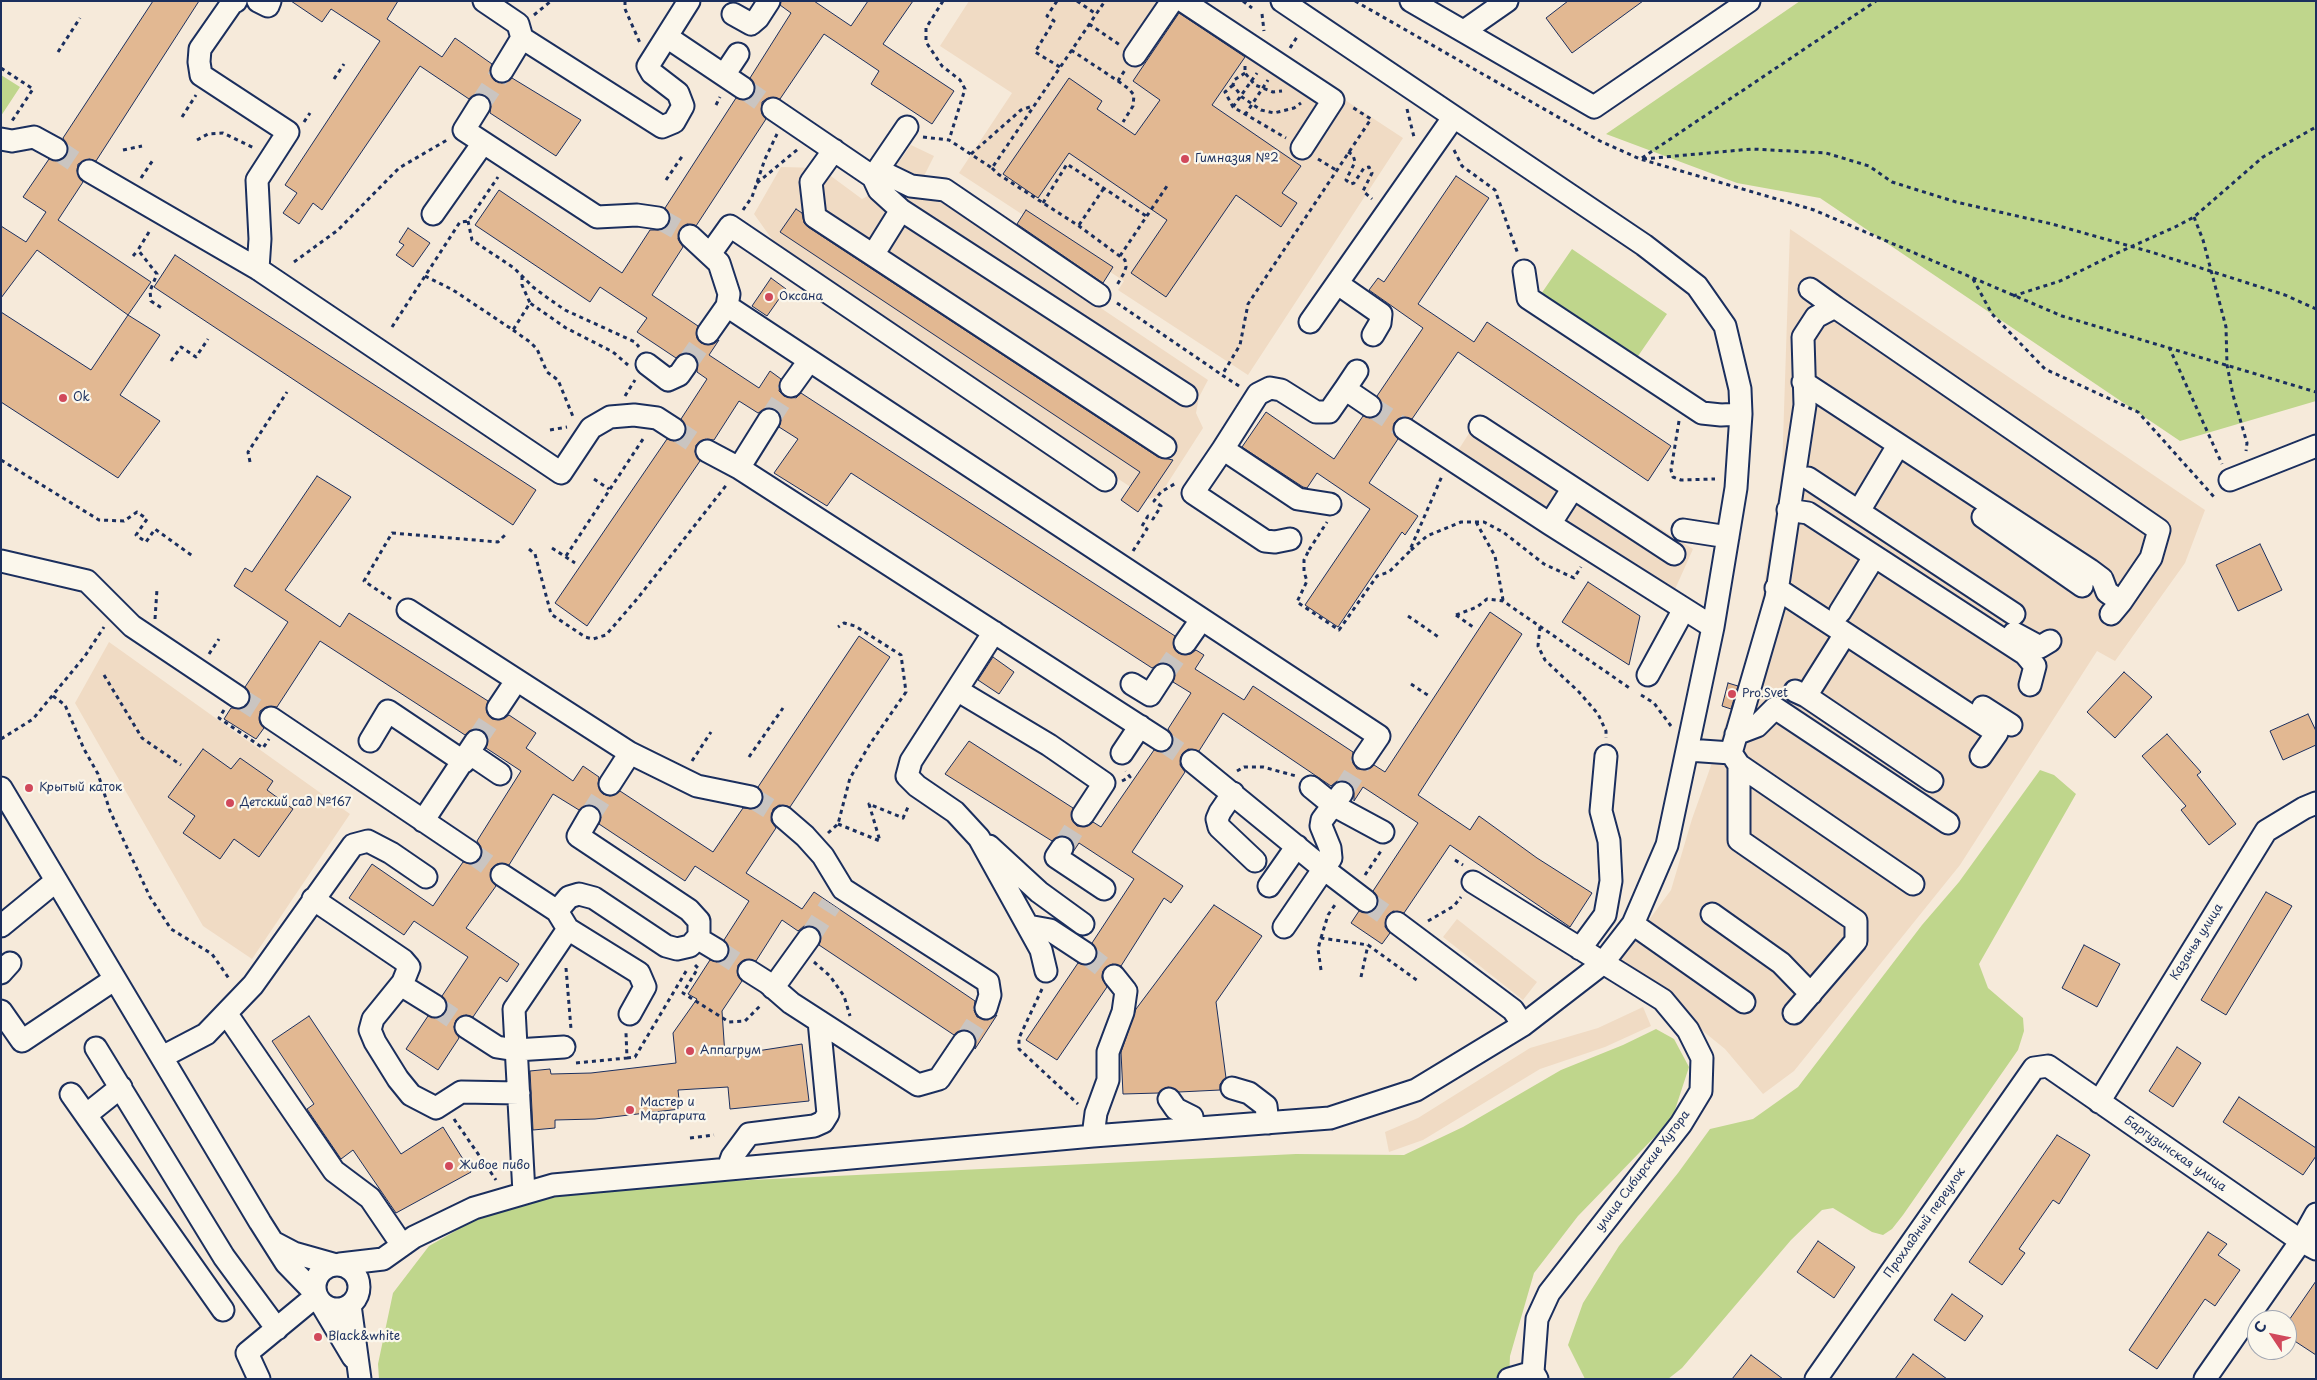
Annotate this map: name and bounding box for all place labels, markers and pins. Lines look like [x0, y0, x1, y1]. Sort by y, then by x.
place label: Гимназия №2 [1195, 152, 1279, 166]
marker: Гимназия №2 [1179, 153, 1191, 165]
place label: Оксана [779, 290, 823, 304]
marker: Оксана [763, 291, 775, 303]
place label: Ok [73, 391, 90, 405]
marker: Ok [57, 392, 69, 404]
place label: Pro.Svet [1742, 687, 1788, 701]
marker: Pro.Svet [1726, 688, 1738, 700]
place label: Крытый каток [39, 781, 122, 795]
marker: Крытый каток [23, 782, 35, 794]
place label: Детский сад №167 [240, 796, 351, 810]
marker: Детский сад №167 [224, 797, 236, 809]
place label: Аппагрум [700, 1044, 761, 1058]
marker: Аппагрум [684, 1045, 696, 1057]
place label: Мастер и Маргарита [640, 1096, 706, 1124]
marker: Мастер и Маргарита [624, 1104, 636, 1116]
place label: Живое пиво [459, 1159, 530, 1173]
marker: Живое пиво [443, 1160, 455, 1172]
place label: Black&white [328, 1330, 400, 1344]
marker: Black&white [312, 1331, 324, 1343]

